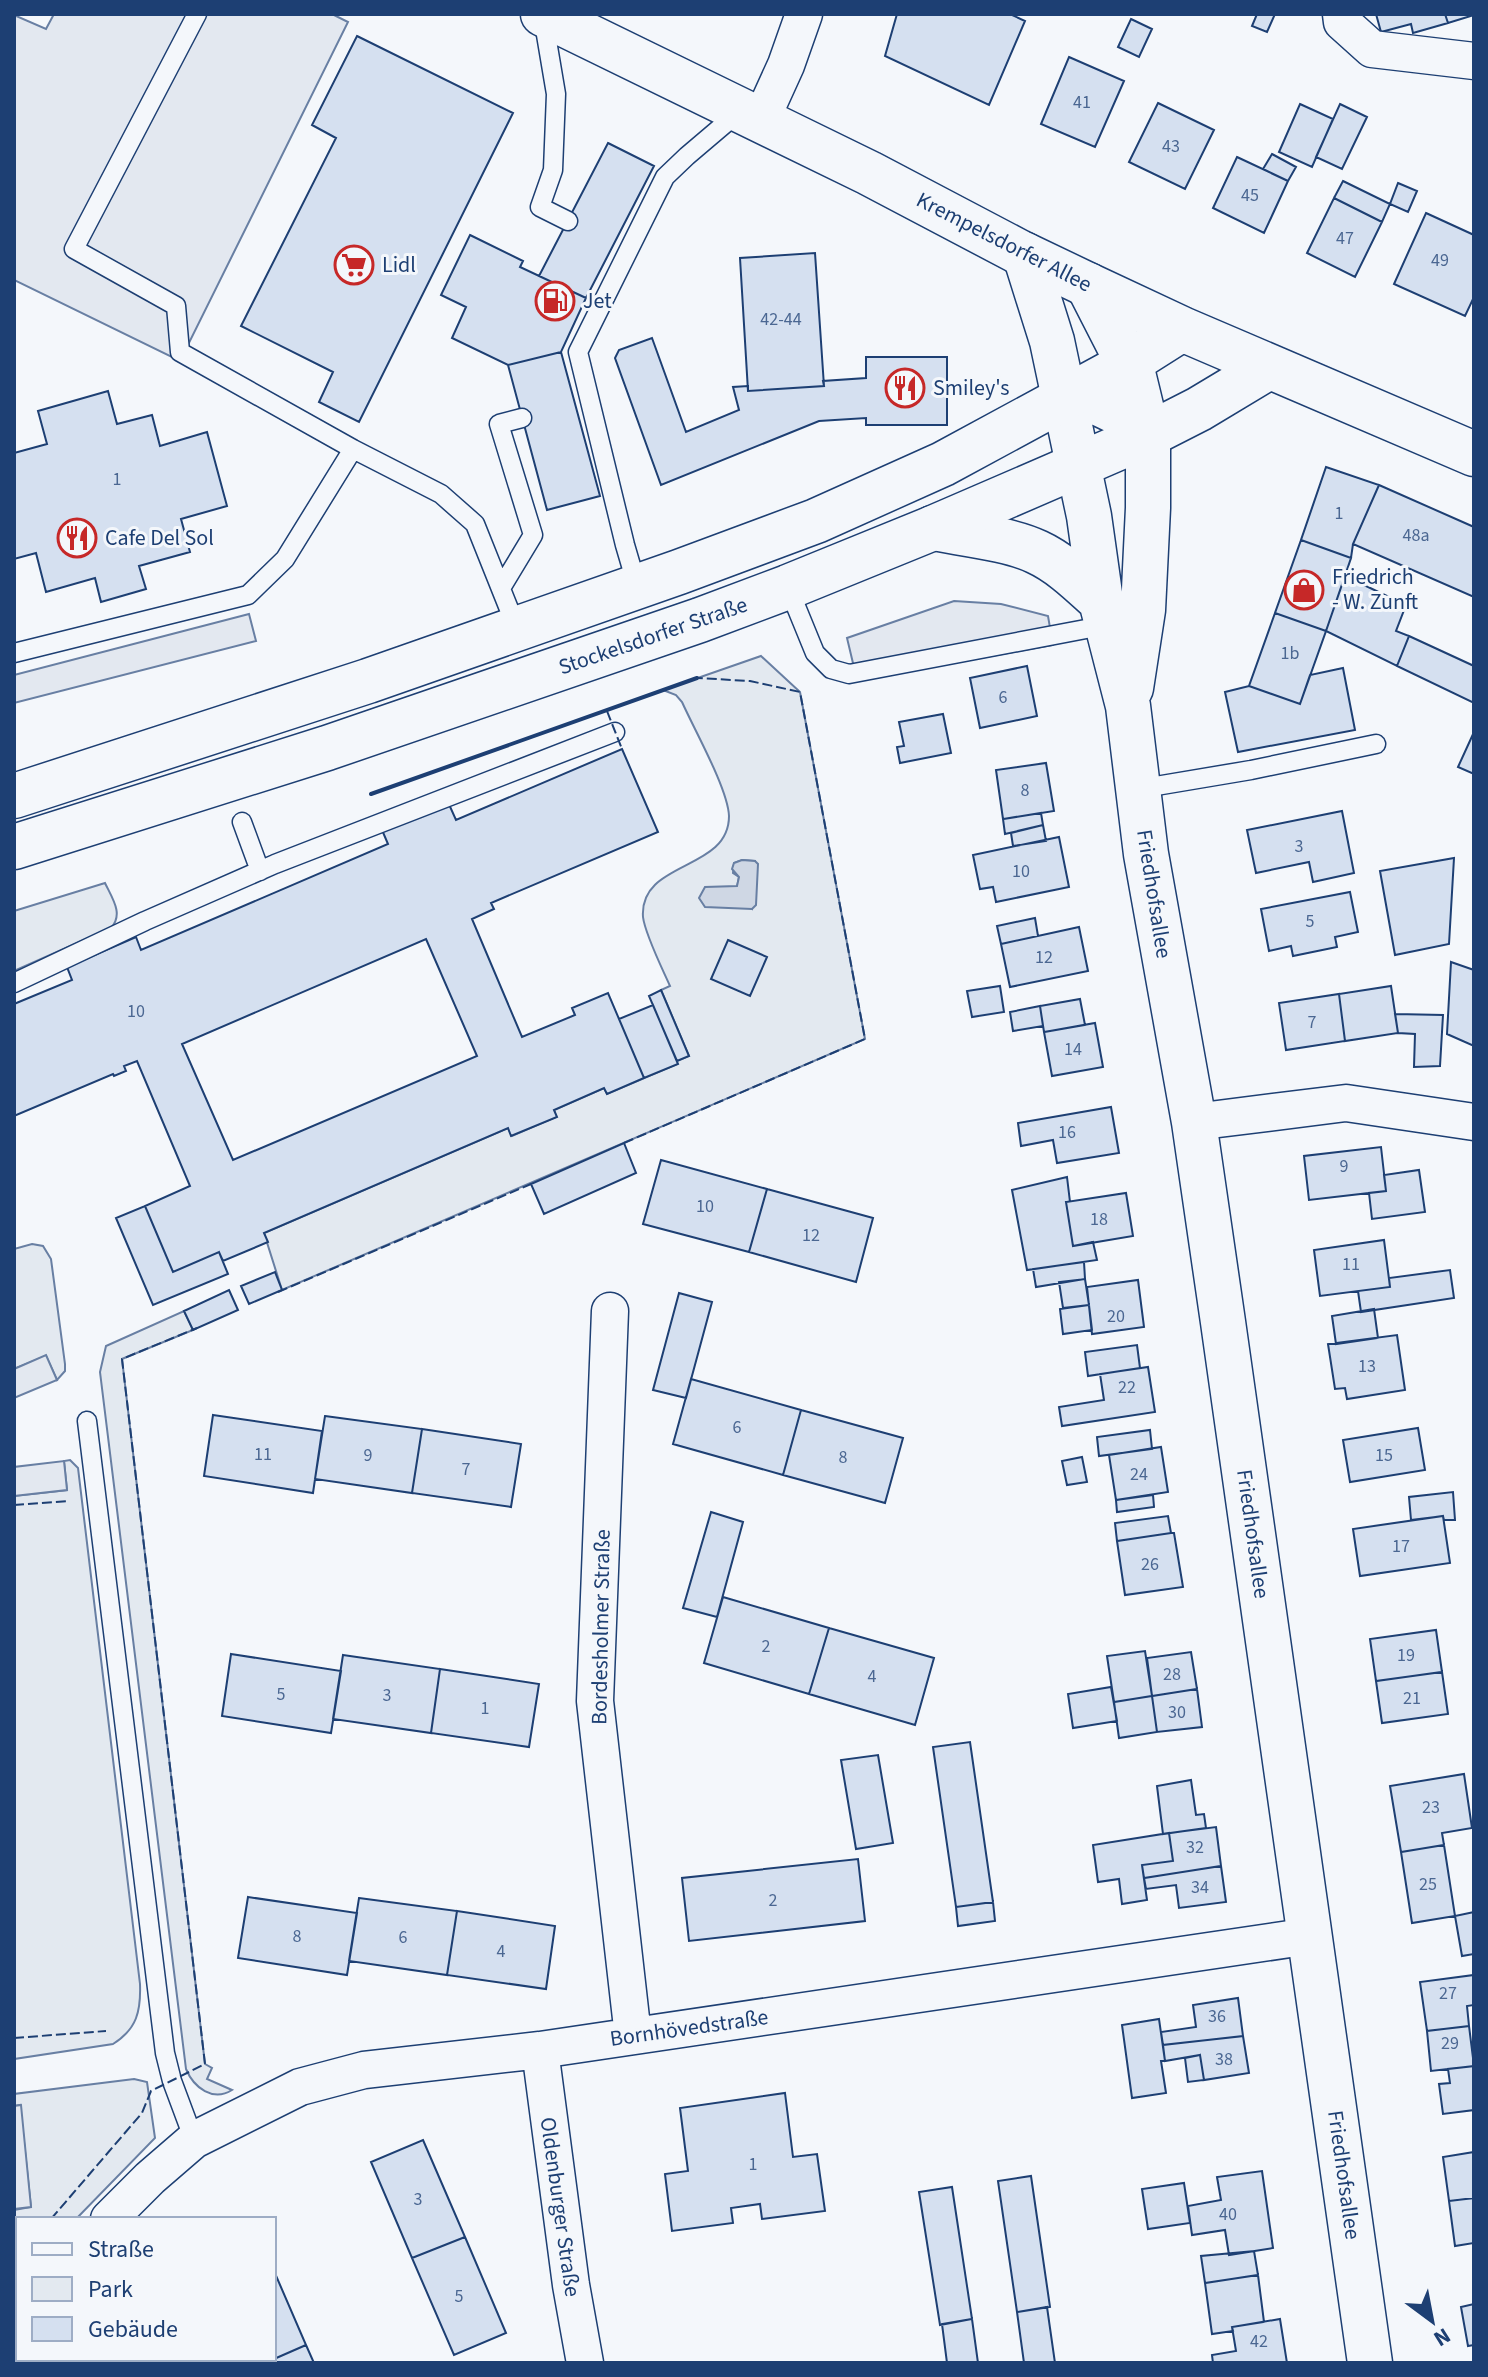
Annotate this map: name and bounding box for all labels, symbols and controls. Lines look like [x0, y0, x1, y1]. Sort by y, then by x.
house number: 41 [1073, 90, 1091, 115]
house number: 43 [1162, 134, 1180, 159]
house number: 45 [1241, 183, 1259, 208]
street label: Krempelsdorfer Allee [911, 184, 1097, 300]
house number: 47 [1336, 226, 1354, 251]
supermarket icon: Lidl [333, 244, 375, 286]
house number: 49 [1431, 248, 1449, 273]
place label: Lidl [382, 249, 416, 281]
fuel station icon: Jet [534, 280, 576, 322]
place label: Jet [583, 285, 612, 317]
house number: 42-44 [760, 307, 802, 332]
restaurant icon: Smiley's [884, 367, 926, 409]
place label: Smiley's [933, 372, 1010, 404]
house number: 1 [113, 467, 121, 492]
house number: 1 [1335, 501, 1343, 526]
restaurant icon: Cafe Del Sol [56, 517, 98, 559]
place label: Cafe Del Sol [105, 522, 214, 554]
house number: 48a [1403, 523, 1429, 548]
place label: Friedrich - W. Zunft [1332, 561, 1418, 618]
shop icon: Friedrich - W. Zunft [1283, 569, 1325, 611]
street label: Stockelsdorfer Straße [554, 589, 752, 683]
house number: 1b [1281, 641, 1299, 666]
house number: 6 [999, 685, 1008, 710]
house number: 8 [1021, 778, 1030, 803]
street label: Friedhofsallee [1128, 827, 1180, 961]
house number: 3 [1295, 834, 1304, 859]
house number: 10 [1012, 859, 1030, 884]
house number: 5 [1306, 909, 1315, 934]
house number: 12 [1035, 945, 1053, 970]
house number: 10 [127, 999, 145, 1024]
house number: 7 [1308, 1010, 1317, 1035]
house number: 14 [1064, 1037, 1082, 1062]
house number: 16 [1058, 1120, 1076, 1145]
house number: 9 [1340, 1154, 1349, 1179]
house number: 10 [696, 1194, 714, 1219]
house number: 18 [1090, 1207, 1108, 1232]
house number: 12 [802, 1223, 820, 1248]
house number: 11 [1342, 1252, 1360, 1277]
house number: 20 [1107, 1304, 1125, 1329]
house number: 13 [1358, 1354, 1376, 1379]
house number: 22 [1118, 1375, 1136, 1400]
house number: 6 [733, 1415, 742, 1440]
house number: 11 [254, 1442, 272, 1467]
house number: 9 [364, 1443, 373, 1468]
house number: 15 [1375, 1443, 1393, 1468]
house number: 8 [839, 1445, 848, 1470]
house number: 7 [462, 1457, 471, 1482]
house number: 24 [1130, 1462, 1148, 1487]
street label: Friedhofsallee [1228, 1467, 1278, 1601]
street label: Bordesholmer Straße [583, 1529, 619, 1725]
house number: 17 [1392, 1534, 1410, 1559]
house number: 26 [1141, 1552, 1159, 1577]
house number: 2 [762, 1634, 771, 1659]
house number: 19 [1397, 1643, 1415, 1668]
house number: 28 [1163, 1662, 1181, 1687]
house number: 4 [868, 1664, 877, 1689]
house number: 5 [277, 1682, 286, 1707]
house number: 3 [383, 1683, 392, 1708]
house number: 21 [1403, 1686, 1421, 1711]
house number: 1 [481, 1696, 489, 1721]
house number: 30 [1168, 1700, 1186, 1725]
house number: 23 [1422, 1795, 1440, 1820]
house number: 32 [1186, 1835, 1204, 1860]
house number: 25 [1419, 1872, 1437, 1897]
house number: 34 [1191, 1875, 1209, 1900]
house number: 2 [769, 1888, 778, 1913]
house number: 8 [293, 1924, 302, 1949]
house number: 6 [399, 1925, 408, 1950]
house number: 4 [497, 1939, 506, 1964]
house number: 27 [1439, 1981, 1457, 2006]
street label: Bornhövedstraße [608, 2001, 770, 2055]
house number: 36 [1208, 2004, 1226, 2029]
house number: 29 [1441, 2031, 1459, 2056]
house number: 38 [1215, 2047, 1233, 2072]
street label: Friedhofsallee [1319, 2108, 1369, 2242]
street label: Oldenburger Straße [532, 2115, 588, 2299]
house number: 1 [749, 2152, 757, 2177]
house number: 3 [414, 2187, 423, 2212]
house number: 40 [1219, 2202, 1237, 2227]
legend [16, 2217, 276, 2361]
text: Straße [88, 2232, 154, 2267]
text: Park [88, 2272, 133, 2307]
north arrow [1392, 2281, 1472, 2361]
house number: 5 [455, 2284, 464, 2309]
text: Gebäude [88, 2312, 178, 2347]
text: N [1427, 2320, 1457, 2355]
house number: 42 [1250, 2329, 1268, 2354]

